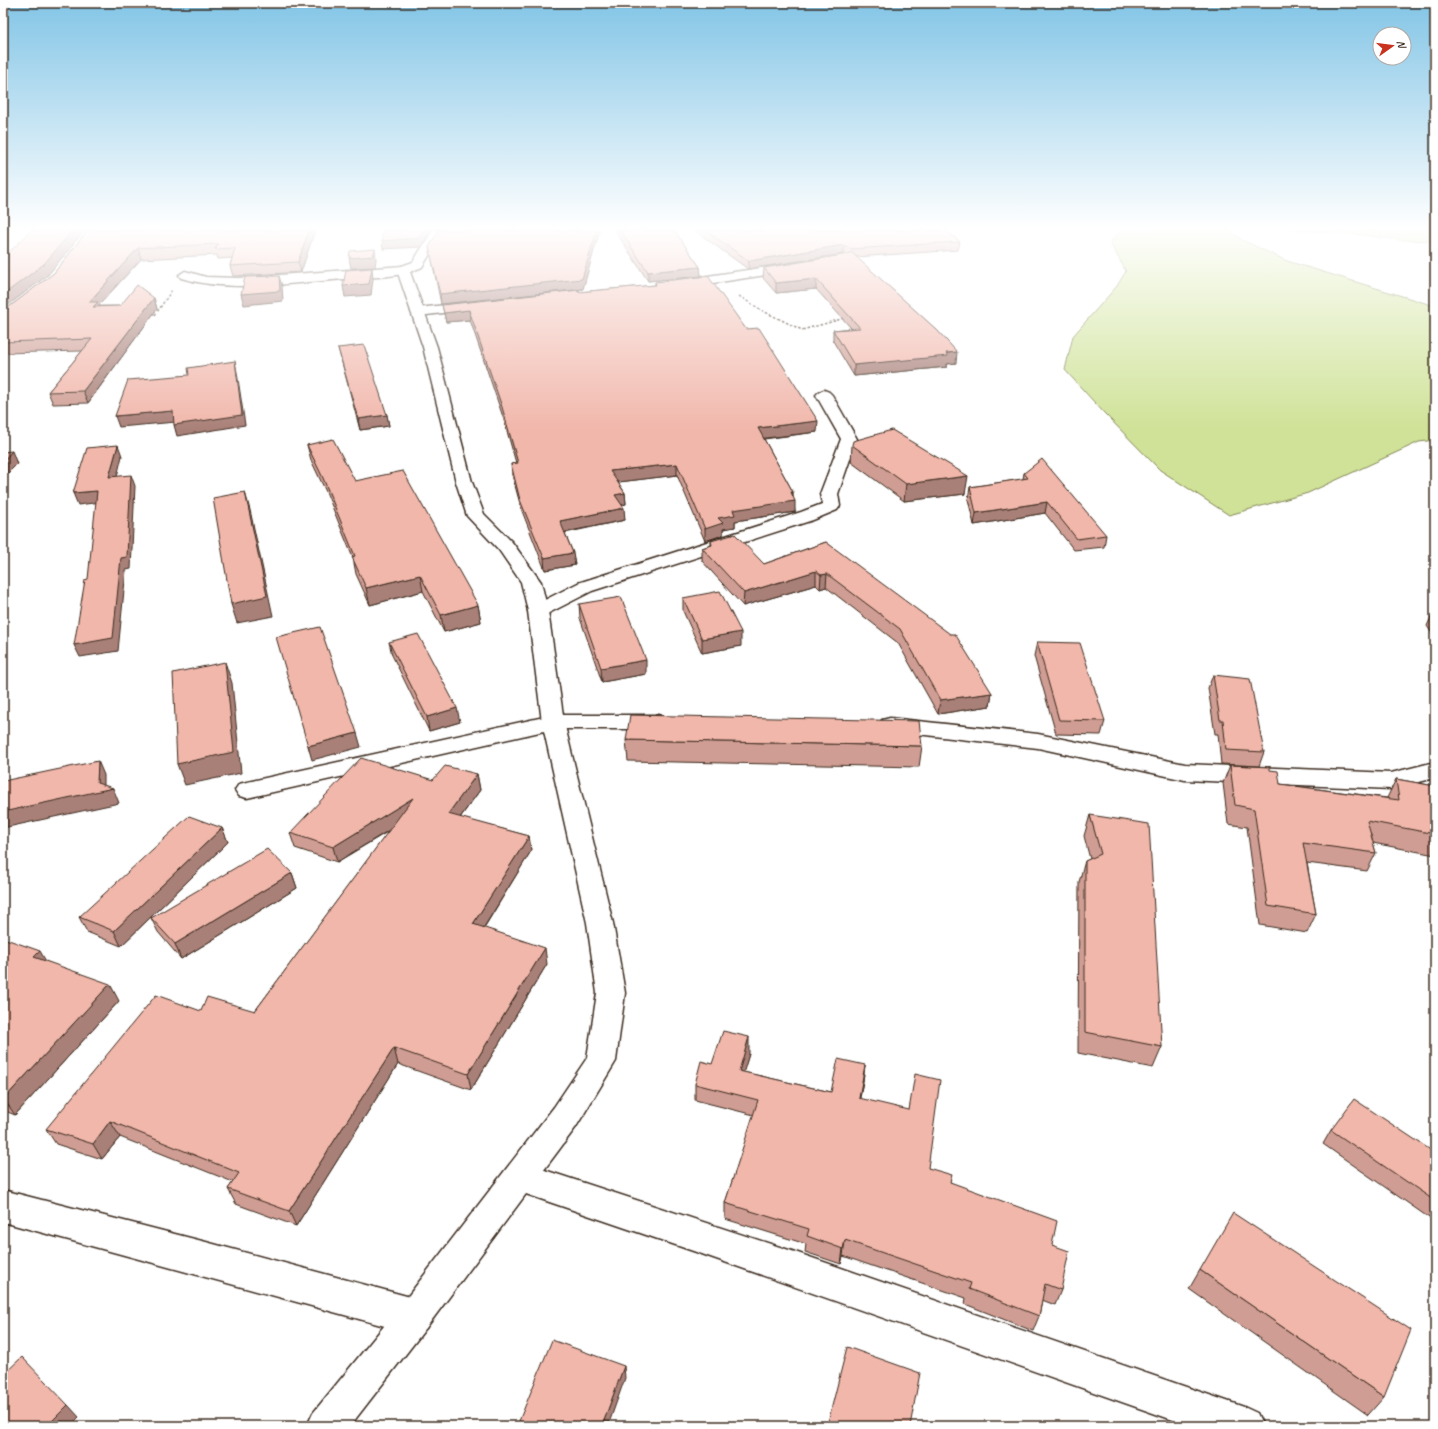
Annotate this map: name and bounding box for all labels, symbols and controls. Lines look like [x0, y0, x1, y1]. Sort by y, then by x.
north arrow [1372, 26, 1412, 66]
text: N [1394, 39, 1410, 51]

